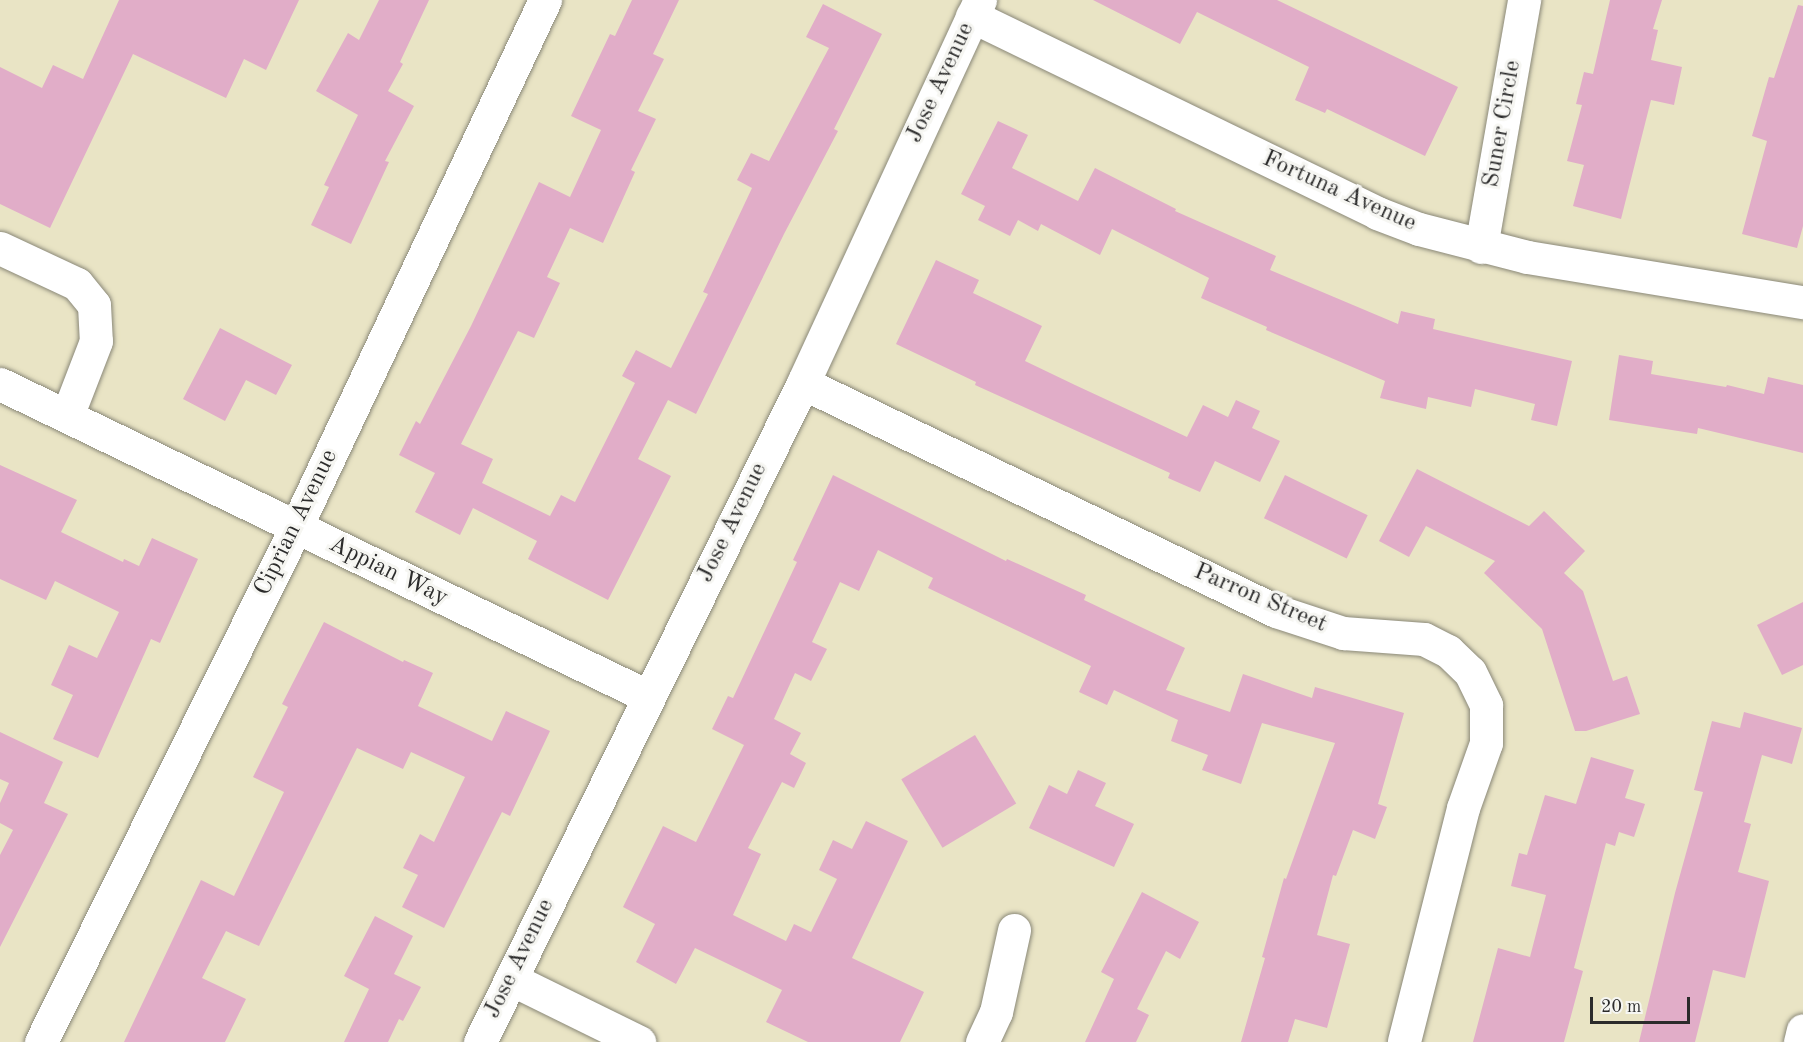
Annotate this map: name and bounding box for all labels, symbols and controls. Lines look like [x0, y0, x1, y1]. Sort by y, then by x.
street label: Jose Avenue [901, 18, 981, 148]
street label: Suner Circle [1478, 58, 1528, 190]
street label: Fortuna Avenue [1258, 145, 1420, 239]
street label: Ciprian Avenue [249, 445, 345, 601]
street label: Jose Avenue [692, 459, 774, 587]
street label: Appian Way [324, 531, 452, 613]
street label: Parron Street [1189, 558, 1331, 640]
street label: Jose Avenue [479, 895, 561, 1023]
scale bar [1593, 985, 1694, 1023]
text: 20 m [1601, 998, 1641, 1016]

